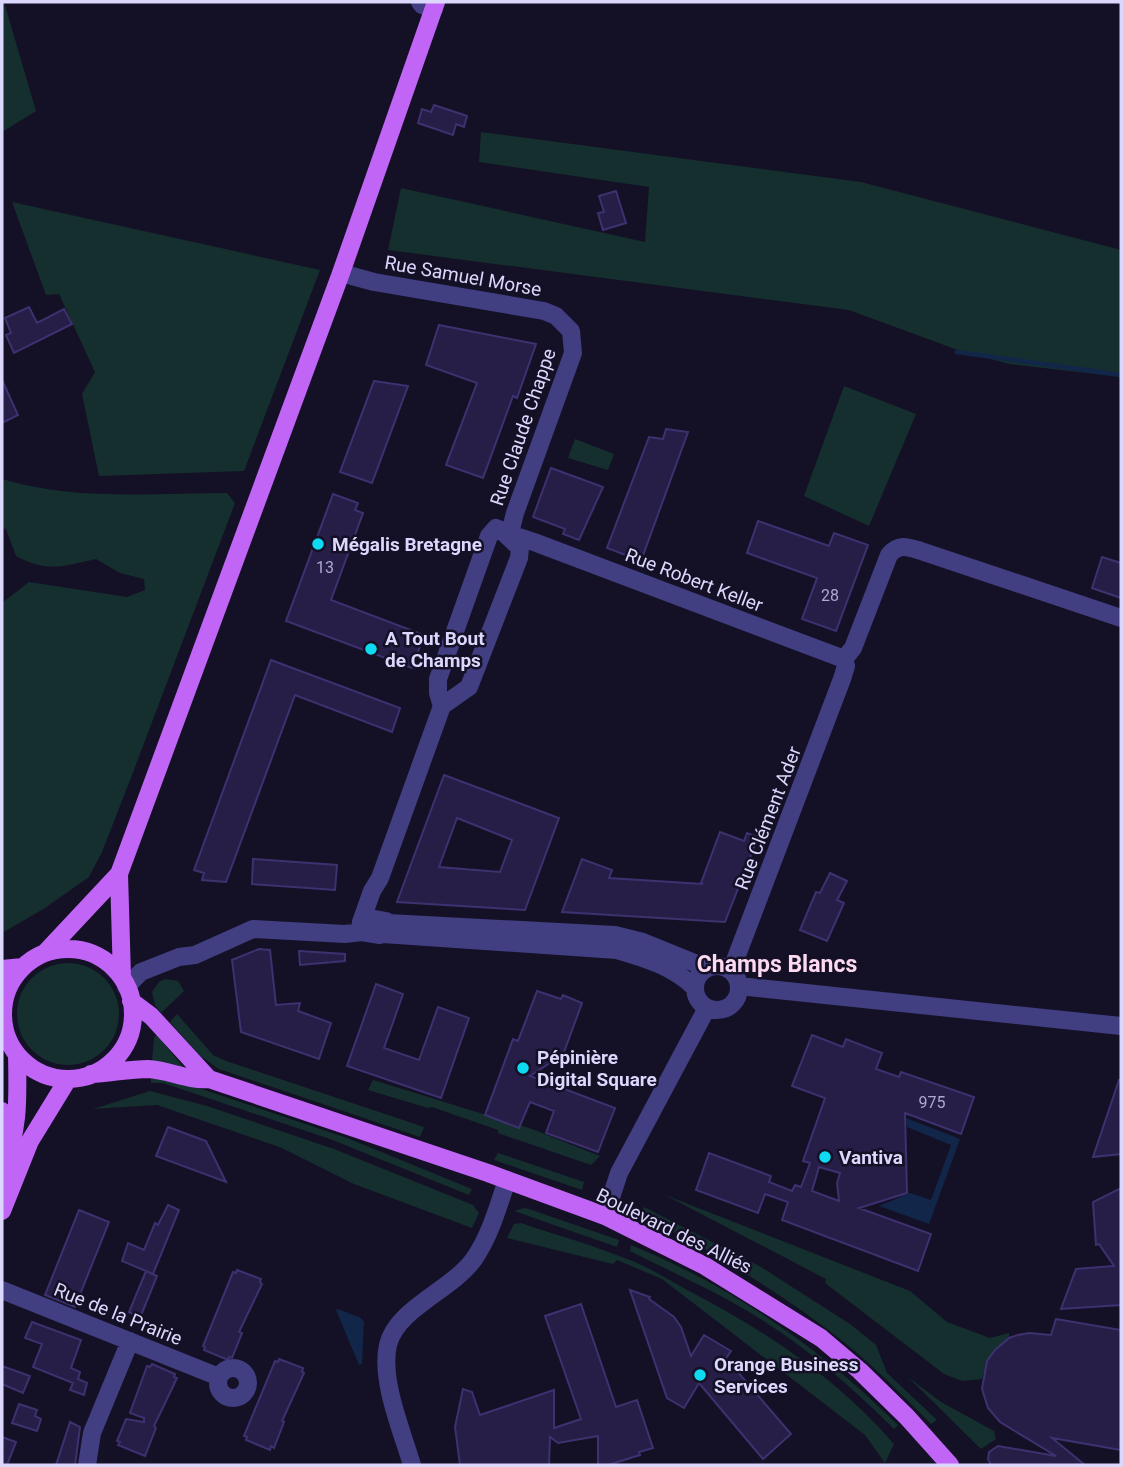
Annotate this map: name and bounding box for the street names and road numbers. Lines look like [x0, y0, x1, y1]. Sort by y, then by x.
street label: Rue Samuel Morse [383, 251, 543, 301]
street label: Rue Claude Chappe [485, 345, 561, 509]
street label: Rue Robert Keller [622, 543, 767, 617]
street label: Rue Clément Ader [730, 742, 806, 893]
street label: Boulevard des Alliés [592, 1183, 756, 1279]
street label: Rue de la Prairie [51, 1278, 185, 1350]

